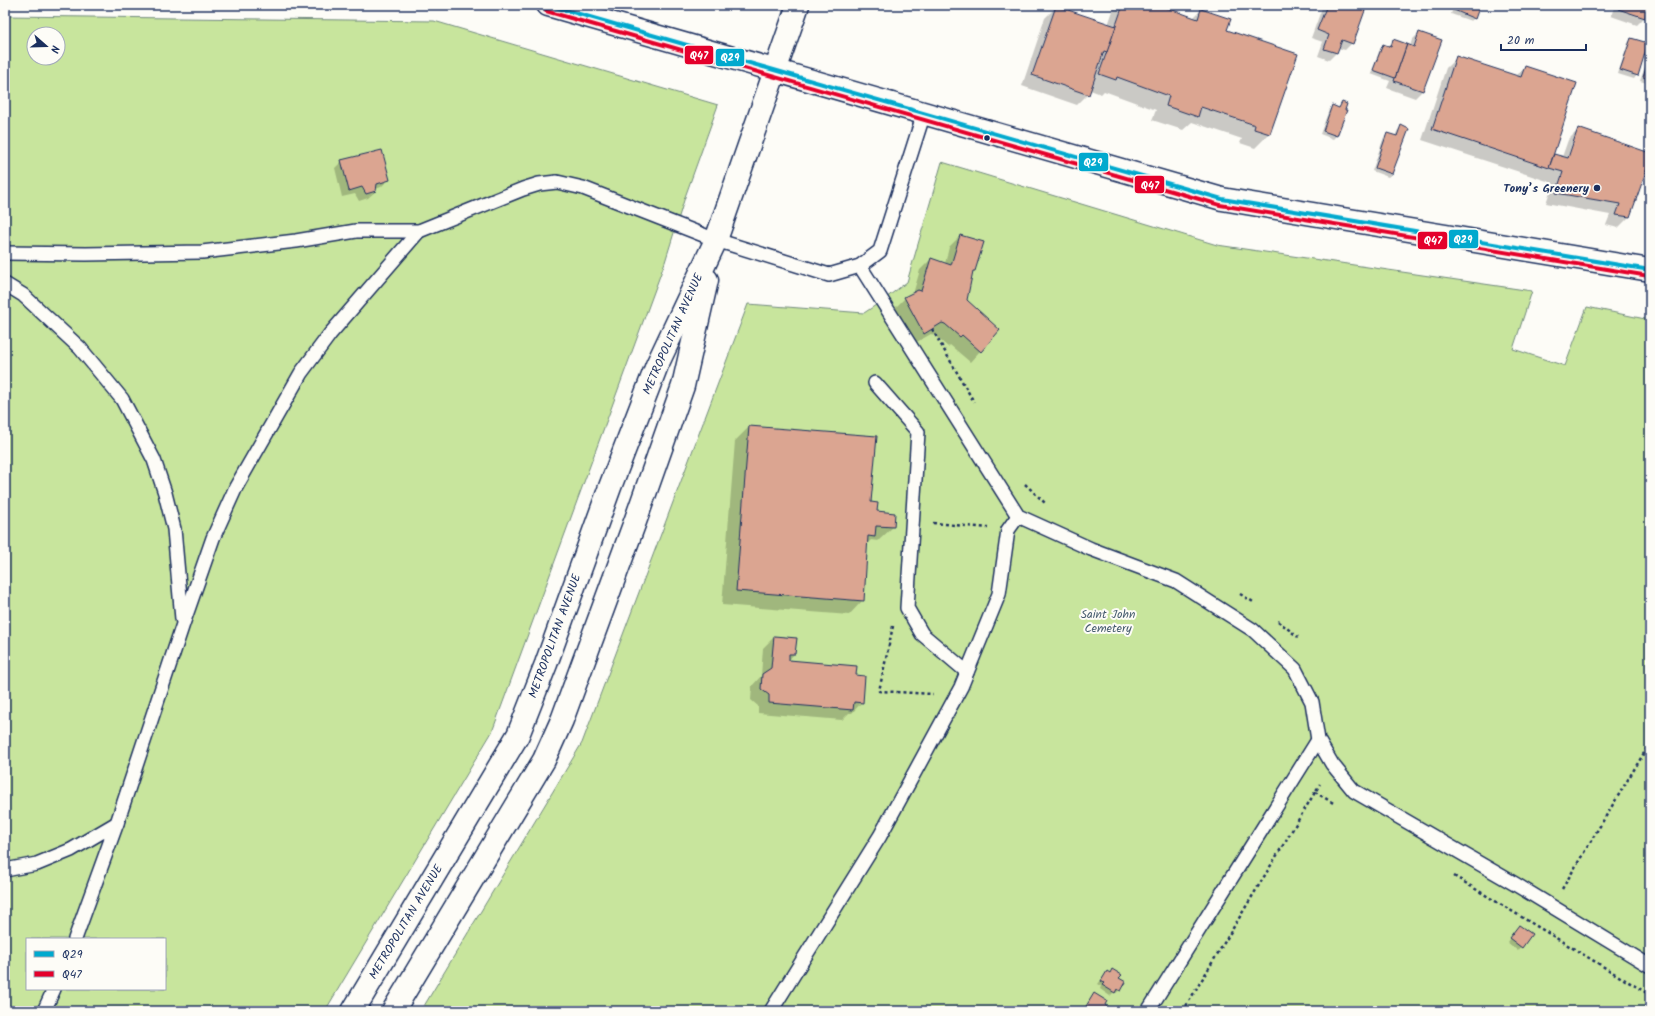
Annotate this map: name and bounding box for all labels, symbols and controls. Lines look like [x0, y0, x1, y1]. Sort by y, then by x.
north arrow [26, 26, 66, 66]
scale bar [1501, 26, 1586, 52]
text: 20 m [1507, 31, 1535, 50]
text: N [45, 43, 64, 55]
line badge: Q47 [684, 45, 714, 65]
text: Q47 [690, 47, 709, 65]
line badge: Q29 [715, 48, 745, 67]
text: Q29 [720, 49, 740, 67]
unlabelled marker [982, 133, 992, 143]
line badge: Q29 [1078, 152, 1109, 172]
text: Q29 [1083, 154, 1103, 172]
line badge: Q47 [1134, 175, 1165, 194]
text: Q47 [1141, 177, 1160, 195]
place label: Tony’s Greenery [1503, 179, 1590, 198]
marker: Tony’s Greenery [1592, 183, 1602, 193]
line badge: Q29 [1448, 229, 1479, 249]
line badge: Q47 [1417, 231, 1448, 250]
text: Q29 [1453, 231, 1473, 249]
text: Q47 [1424, 232, 1443, 250]
street label: METROPOLITAN AVENUE [638, 269, 709, 398]
street label: METROPOLITAN AVENUE [524, 570, 587, 701]
park label: Saint John Cemetery [1081, 605, 1135, 638]
street label: METROPOLITAN AVENUE [364, 860, 448, 983]
legend [26, 938, 166, 990]
text: Q29 [62, 945, 83, 964]
text: Q47 [62, 965, 82, 984]

